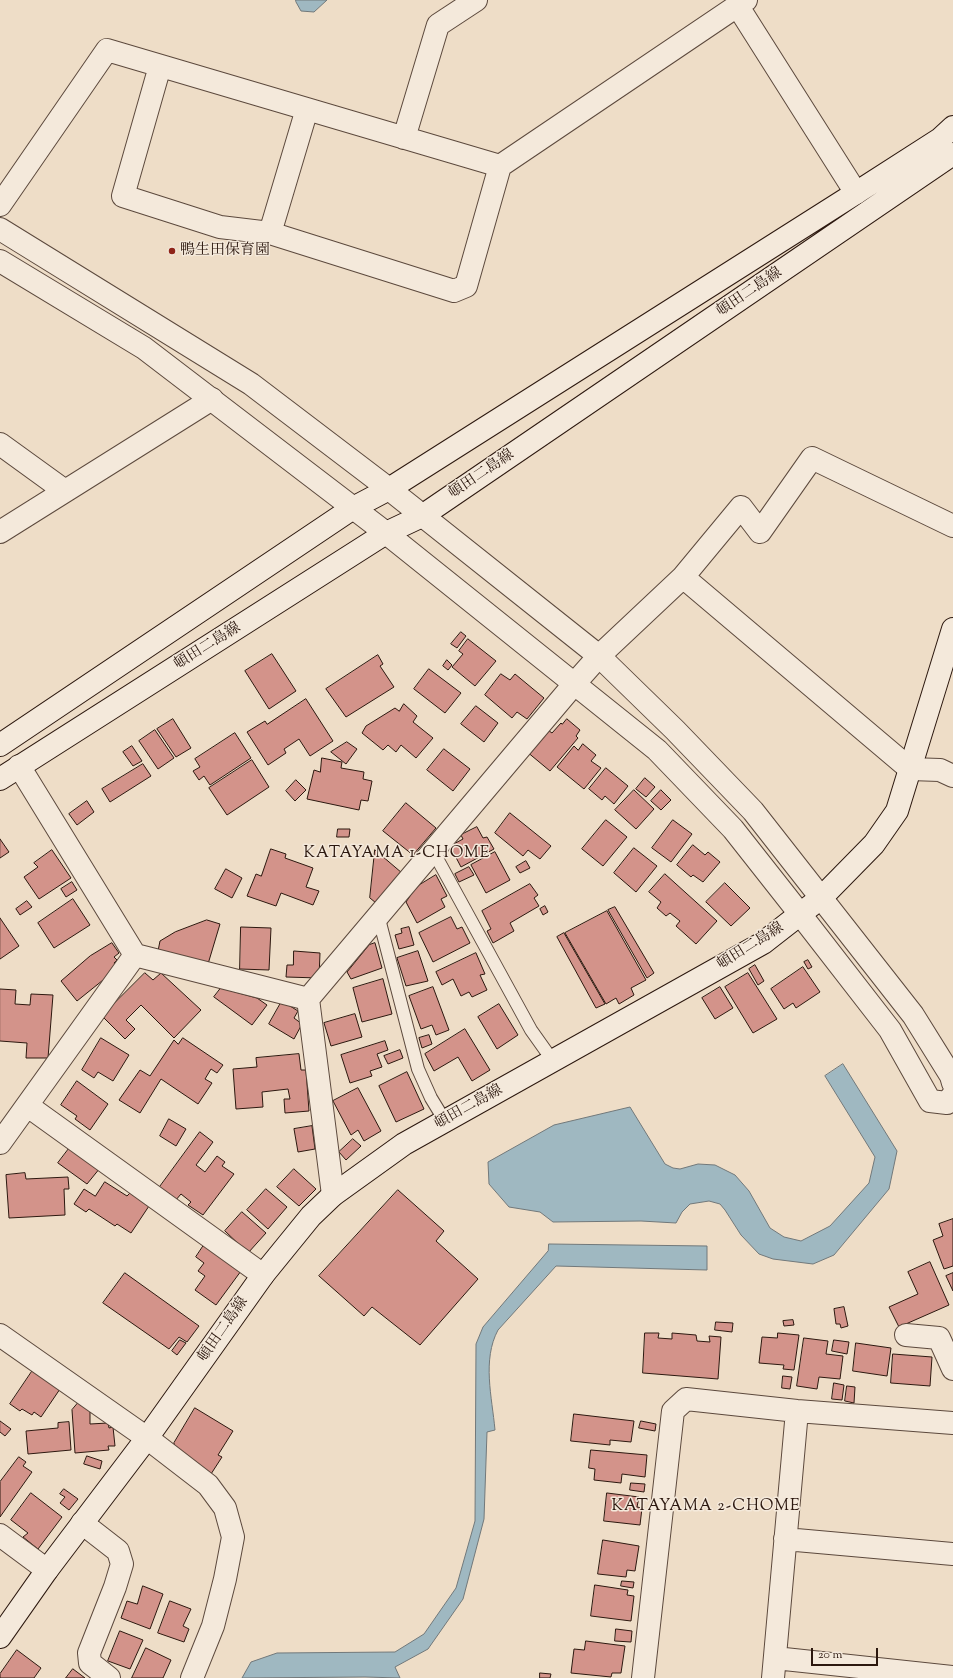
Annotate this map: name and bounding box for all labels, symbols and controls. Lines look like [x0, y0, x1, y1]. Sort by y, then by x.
place label: 鴨生田保育園 [180, 242, 270, 260]
marker: 鴨生田保育園 [167, 246, 177, 256]
street label: 頓田二島線 [714, 265, 786, 321]
street label: 頓田二島線 [446, 447, 518, 503]
street label: 頓田二島線 [171, 619, 245, 675]
district label: KATAYAMA 1-CHOME [304, 844, 490, 864]
street label: 頓田二島線 [714, 919, 788, 975]
street label: 頓田二島線 [432, 1082, 506, 1134]
street label: 頓田二島線 [195, 1294, 253, 1366]
district label: KATAYAMA 2-CHOME [611, 1497, 801, 1517]
scale bar [813, 1640, 880, 1666]
text: 20 m [818, 1646, 842, 1664]

